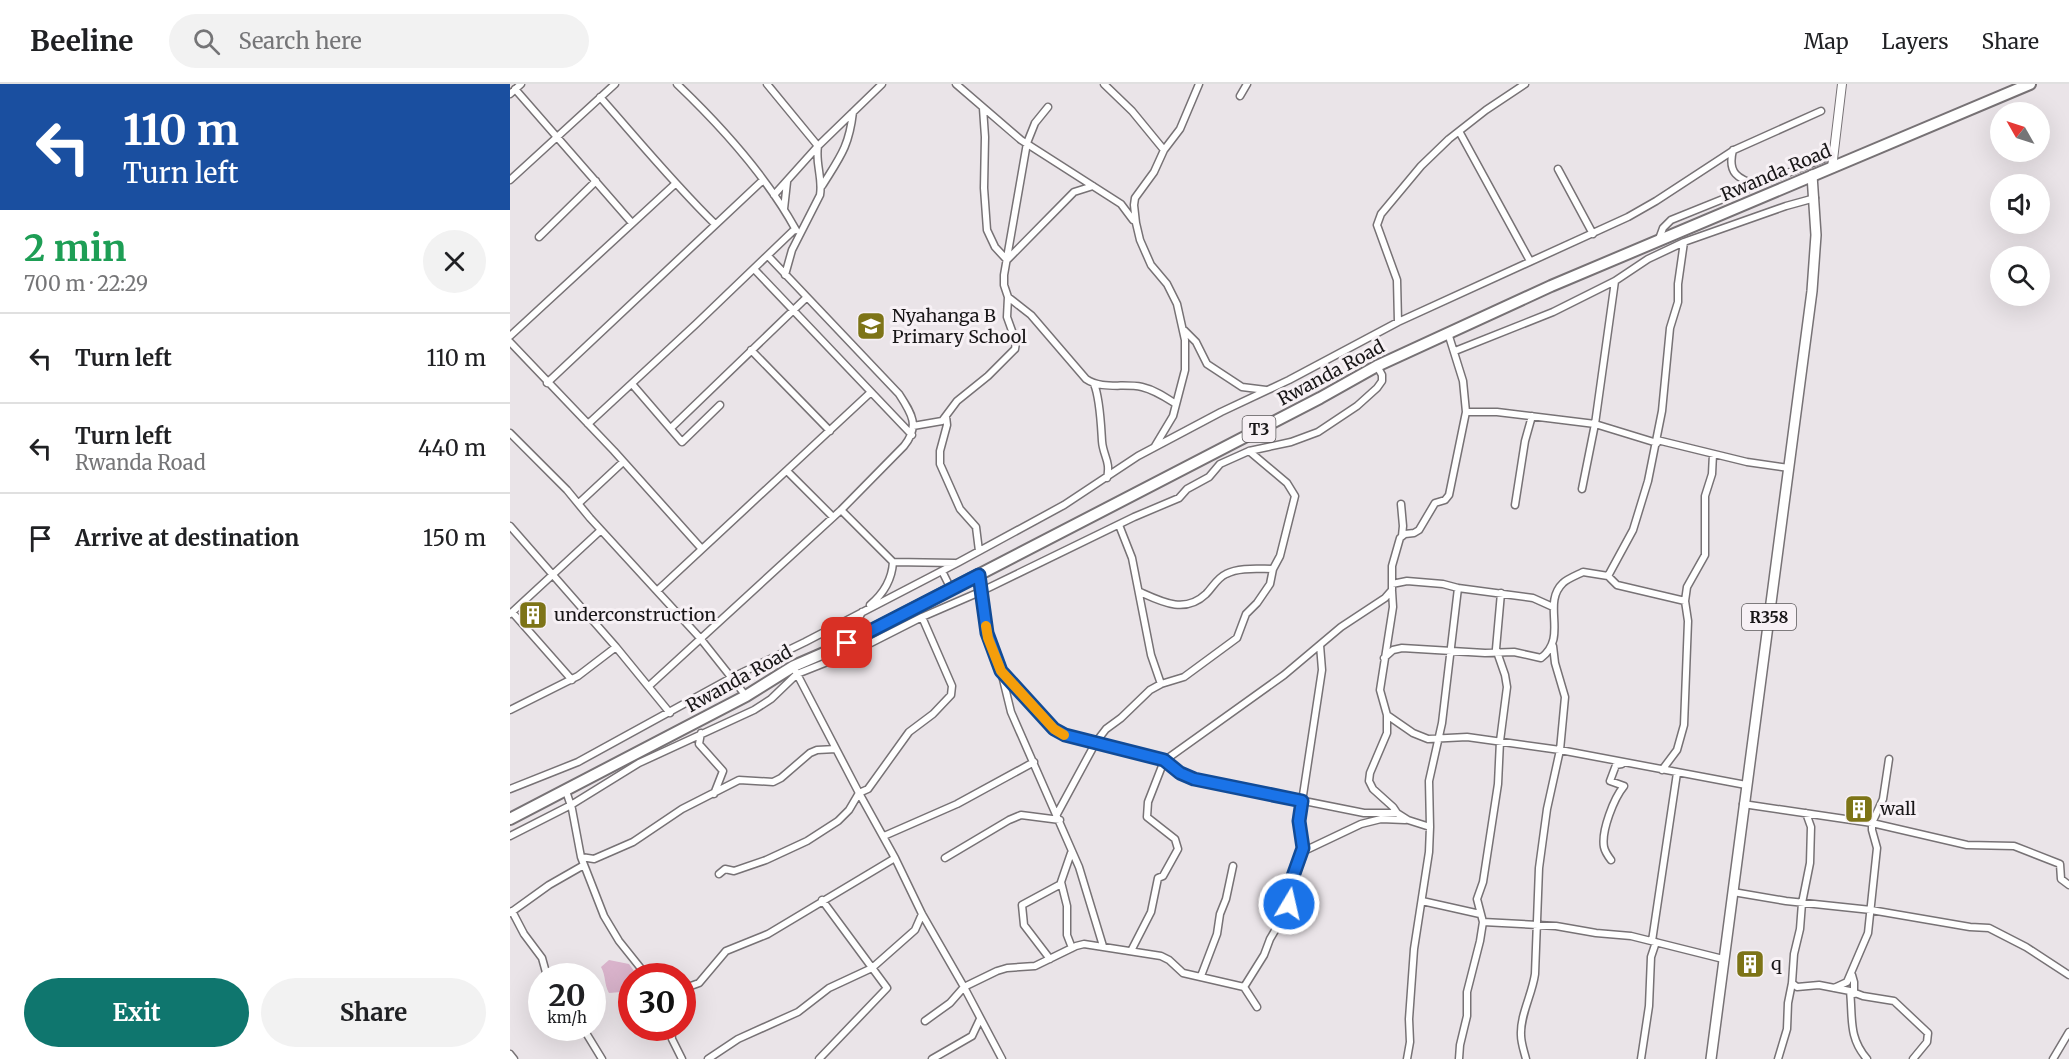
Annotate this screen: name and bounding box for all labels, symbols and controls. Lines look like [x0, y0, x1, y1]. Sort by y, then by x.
search box [169, 14, 589, 68]
text: Beeline [30, 23, 133, 59]
icon: search [190, 25, 223, 58]
text: Search here [238, 27, 362, 55]
text: Map [1804, 28, 1849, 55]
text: Layers [1882, 28, 1949, 55]
text: Share [1982, 28, 2039, 55]
north arrow [1990, 102, 2050, 162]
map controls [1990, 102, 2050, 306]
text: 110 m [123, 104, 239, 156]
icon: left [24, 108, 102, 186]
street label: Rwanda Road [1717, 139, 1835, 206]
text: Turn left [123, 156, 238, 190]
button: sound [1990, 174, 2050, 234]
text: 2 min [24, 226, 127, 271]
button: close [423, 230, 486, 293]
button: search [1990, 246, 2050, 306]
text: 700 m · 22:29 [24, 271, 148, 296]
place label: Nyahanga B Primary School [892, 304, 1027, 348]
school or university icon: Nyahanga B Primary School [855, 310, 887, 342]
street label: Rwanda Road [1273, 335, 1388, 410]
icon: left [24, 342, 57, 375]
text: Turn left [75, 344, 172, 372]
text: 110 m [427, 344, 486, 372]
road number: T3 [1242, 416, 1276, 442]
text: Turn left [75, 422, 172, 450]
icon: left [24, 432, 57, 465]
text: 440 m [418, 434, 486, 462]
text: Rwanda Road [75, 450, 206, 475]
icon: arrive [24, 522, 57, 555]
text: Arrive at destination [75, 524, 299, 552]
text: 150 m [423, 524, 486, 552]
building icon: underconstruction [517, 599, 549, 631]
place label: underconstruction [554, 603, 716, 626]
road number: R358 [1742, 604, 1796, 630]
pin [821, 617, 872, 668]
icon: arrive [830, 626, 863, 659]
street label: Rwanda Road [682, 640, 796, 717]
building icon: wall [1843, 793, 1875, 825]
place label: wall [1879, 797, 1917, 820]
position arrow [1257, 872, 1321, 936]
building icon: q [1734, 948, 1766, 980]
place label: q [1771, 952, 1782, 975]
speed limit sign: 30 [618, 963, 696, 1041]
text: 20 [548, 976, 586, 1014]
button: Exit [24, 978, 249, 1047]
button: Share [261, 978, 486, 1047]
text: km/h [547, 1008, 587, 1027]

